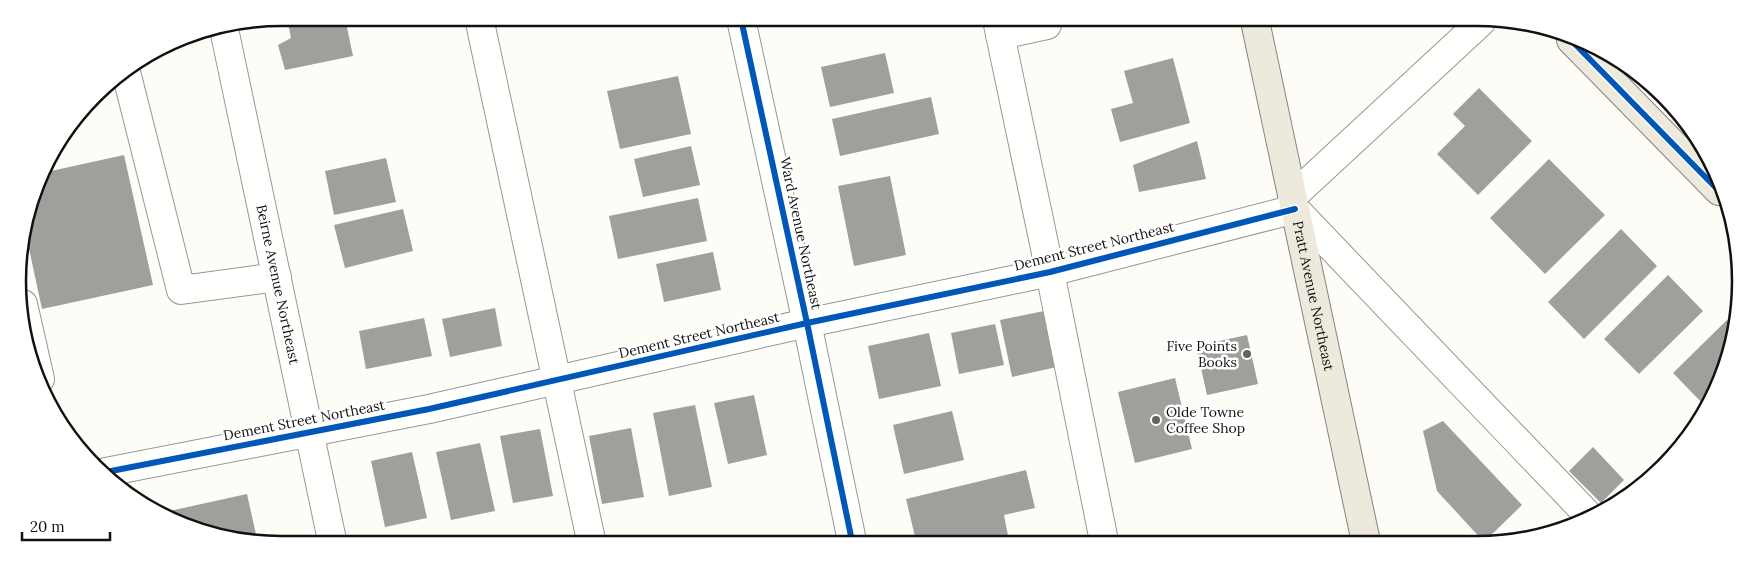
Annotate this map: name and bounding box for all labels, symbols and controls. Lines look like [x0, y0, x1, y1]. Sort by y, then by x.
street label: Ward Avenue Northeast [776, 155, 826, 311]
street label: Beirne Avenue Northeast [252, 203, 304, 366]
street label: Dement Street Northeast [1012, 217, 1176, 275]
street label: Pratt Avenue Northeast [1289, 219, 1338, 373]
street label: Dement Street Northeast [617, 308, 782, 362]
place label: Five Points Books [1166, 337, 1237, 371]
marker: Five Points Books [1241, 348, 1253, 360]
street label: Dement Street Northeast [222, 395, 387, 445]
place label: Olde Towne Coffee Shop [1166, 403, 1245, 437]
marker: Olde Towne Coffee Shop [1150, 414, 1162, 426]
scale bar [22, 510, 110, 542]
text: 20 m [30, 517, 65, 536]

